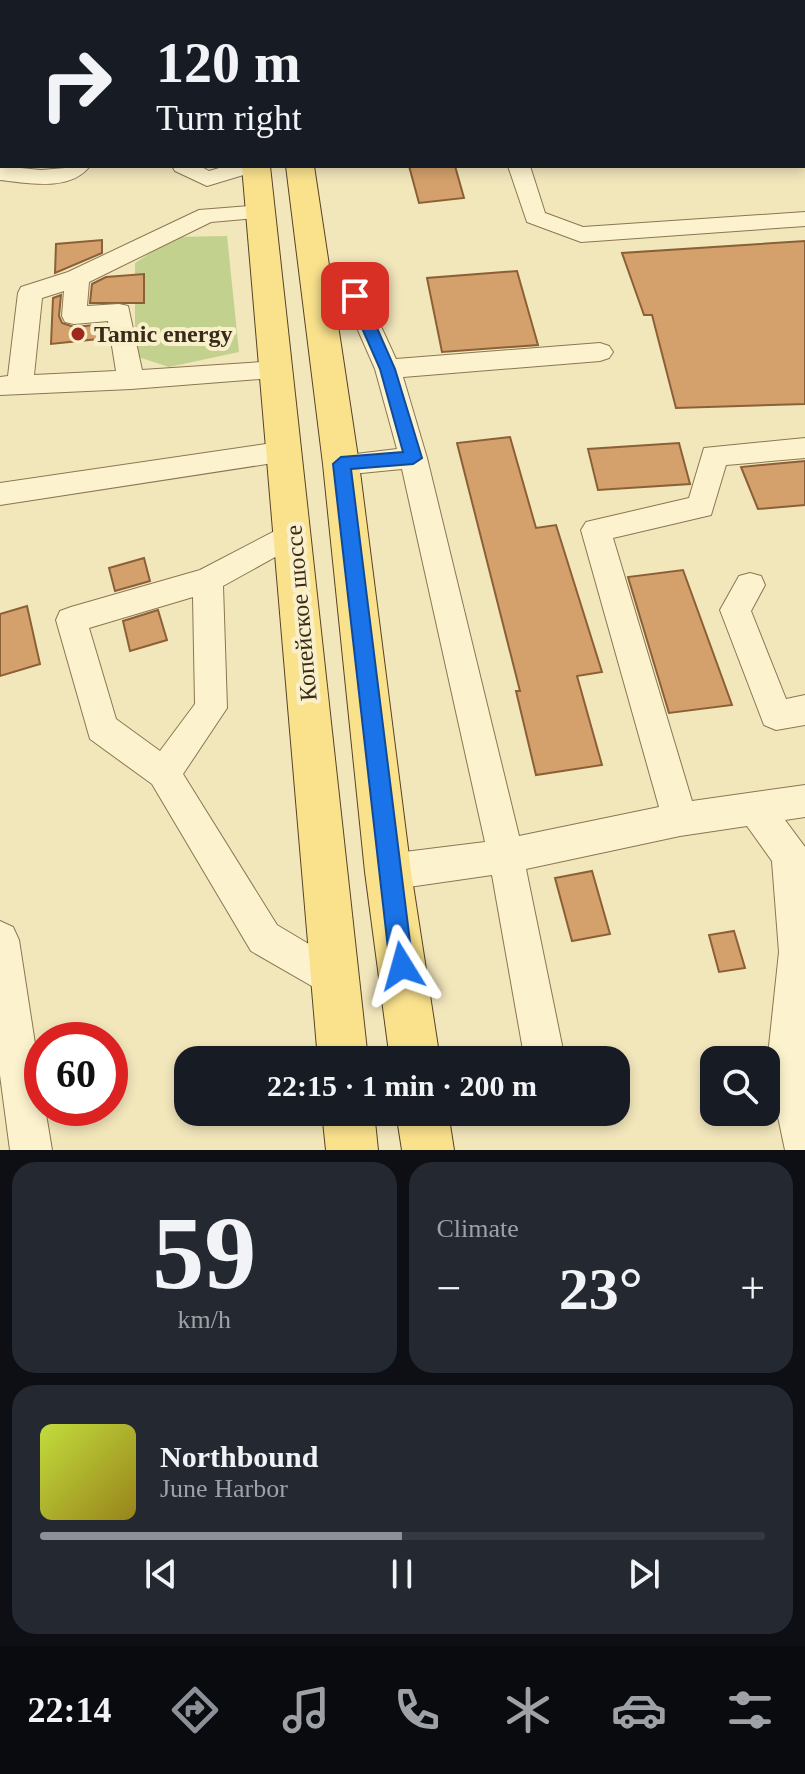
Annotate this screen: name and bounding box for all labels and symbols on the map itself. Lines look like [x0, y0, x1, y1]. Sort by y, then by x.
pin [321, 262, 389, 330]
place label: Tamic energy [94, 321, 232, 347]
marker: Tamic energy [69, 325, 87, 343]
street label: Копейское шоссе [280, 524, 322, 702]
position arrow [360, 924, 444, 1008]
speed limit sign: 60 [24, 1022, 128, 1126]

